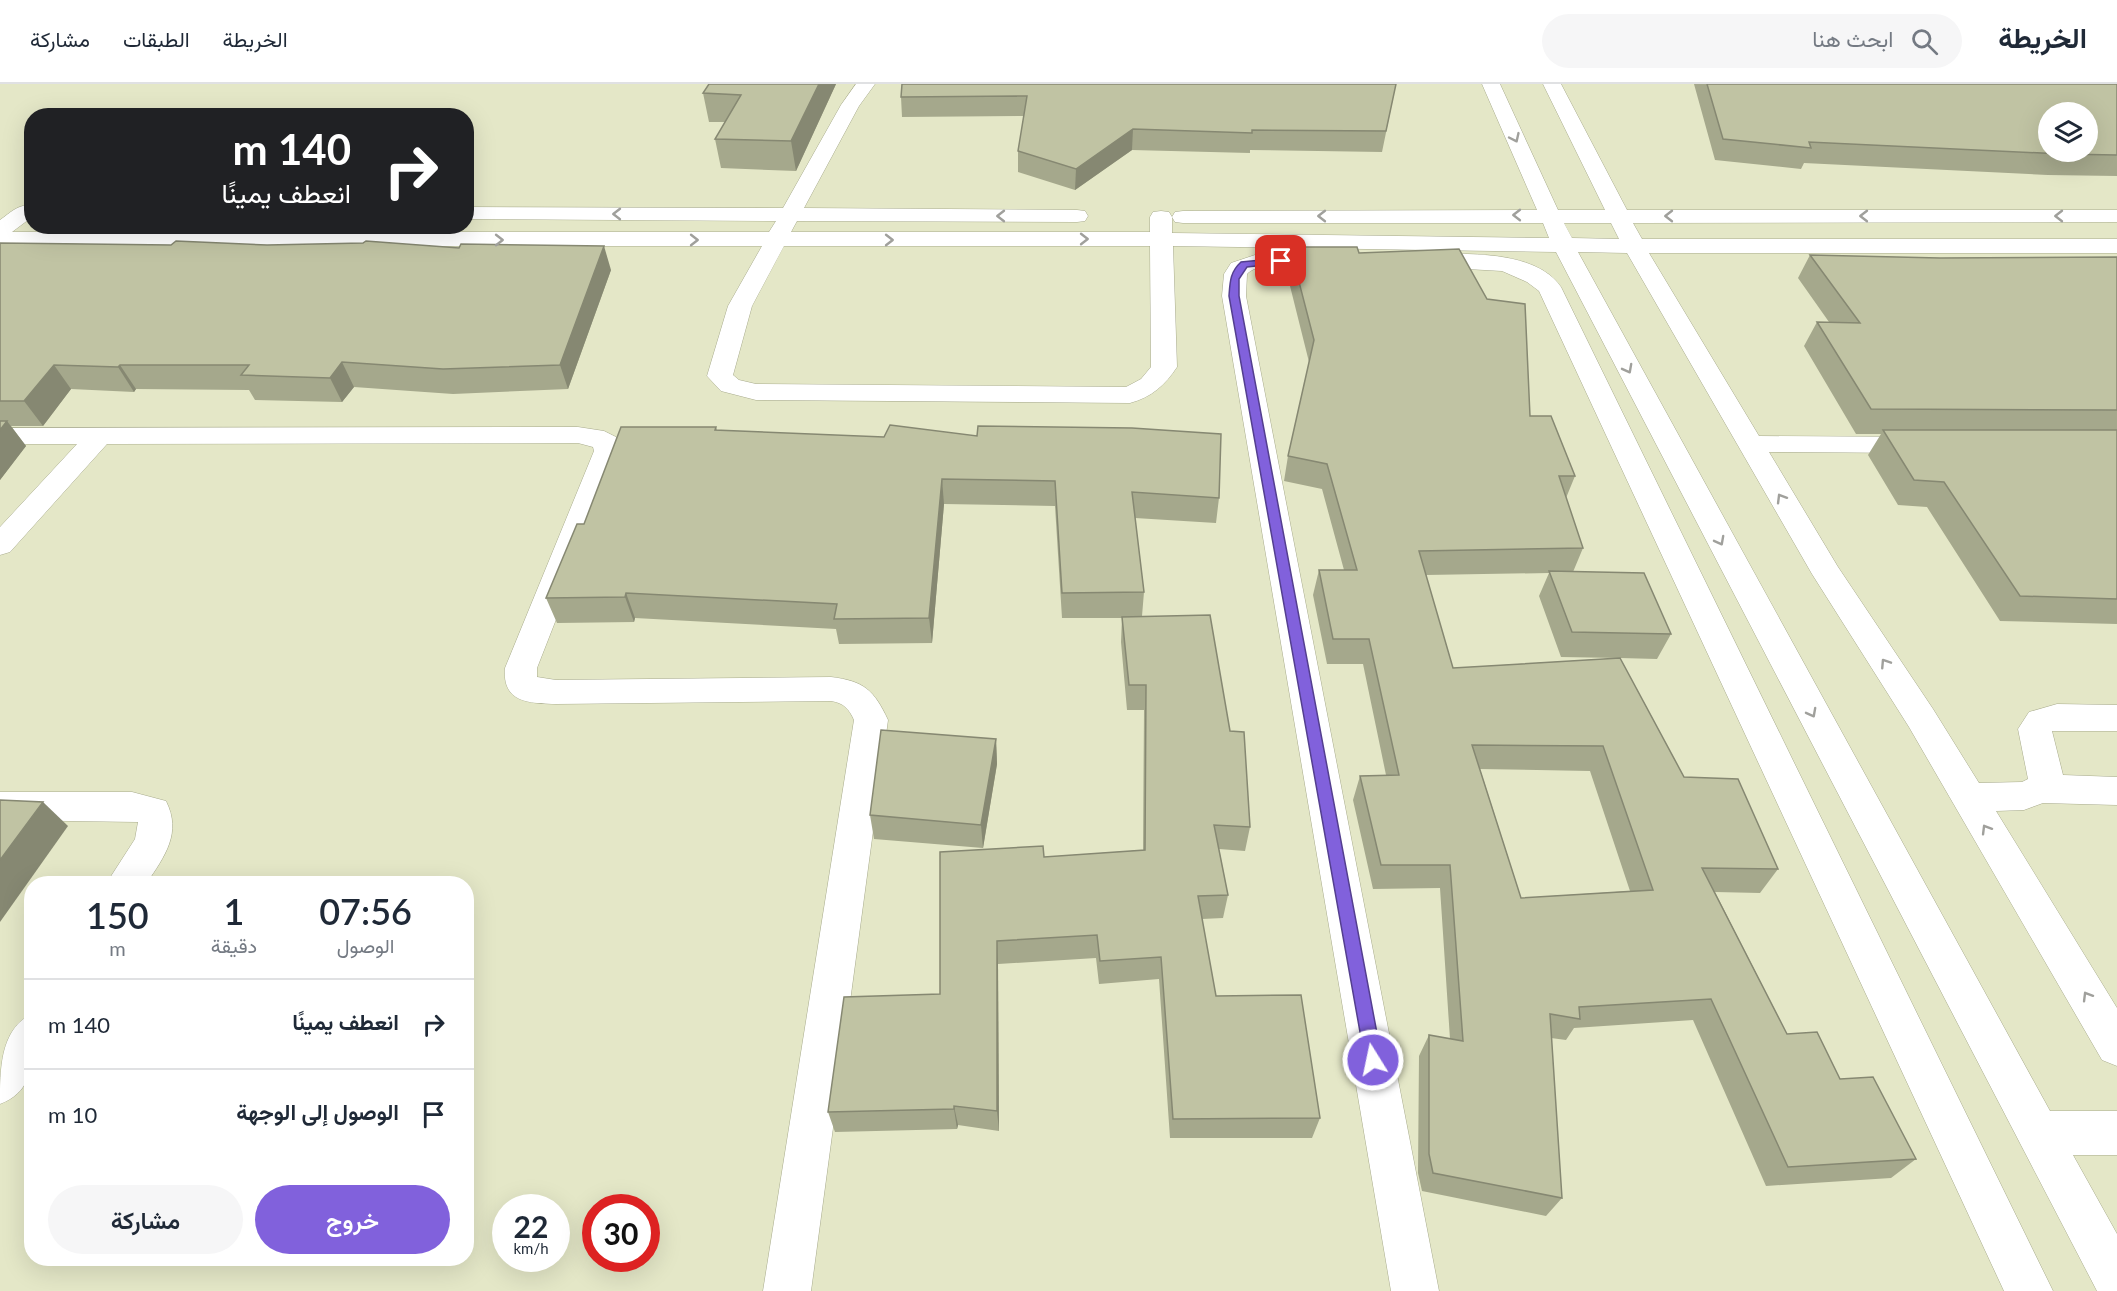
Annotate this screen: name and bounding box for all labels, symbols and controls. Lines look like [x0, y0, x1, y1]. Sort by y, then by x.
search box [1542, 14, 1962, 68]
text: الخريطة [1998, 20, 2087, 54]
text: ابحث هنا [1812, 25, 1893, 52]
icon: search [1908, 25, 1941, 58]
text: مشاركة [30, 26, 90, 51]
text: الطبقات [123, 26, 190, 51]
text: الخريطة [223, 26, 288, 51]
map controls [2038, 102, 2098, 162]
button: layers [2038, 102, 2098, 162]
text: 140 m [233, 124, 351, 174]
one-way arrow [1507, 131, 1519, 142]
icon: right [372, 132, 450, 210]
text: انعطف يمينًا [222, 176, 351, 209]
one-way arrow [613, 208, 622, 220]
one-way arrow [1513, 209, 1522, 221]
one-way arrow [997, 210, 1006, 222]
one-way arrow [1318, 210, 1327, 222]
one-way arrow [1664, 210, 1673, 222]
one-way arrow [1859, 210, 1868, 222]
one-way arrow [2054, 210, 2063, 222]
one-way arrow [1080, 233, 1089, 245]
one-way arrow [495, 234, 504, 246]
one-way arrow [690, 234, 699, 246]
one-way arrow [885, 234, 894, 246]
pin [1255, 235, 1306, 286]
icon: arrive [1264, 244, 1297, 277]
one-way arrow [1621, 363, 1633, 374]
one-way arrow [1777, 494, 1789, 504]
one-way arrow [1713, 535, 1724, 546]
one-way arrow [1881, 659, 1892, 670]
one-way arrow [1805, 707, 1816, 717]
one-way arrow [1982, 825, 1994, 835]
text: 1 [224, 889, 244, 933]
text: 07:56 [319, 889, 412, 933]
text: 150 [86, 893, 149, 937]
text: دقيقة [211, 933, 257, 957]
text: الوصول [337, 933, 394, 957]
text: m [109, 936, 126, 960]
one-way arrow [2082, 992, 2094, 1002]
text: انعطف يمينًا [292, 1008, 399, 1035]
icon: right [417, 1008, 450, 1041]
text: 140 m [48, 1011, 110, 1038]
position arrow [1341, 1028, 1405, 1092]
text: الوصول إلى الوجهة [236, 1098, 399, 1125]
icon: arrive [417, 1098, 450, 1131]
text: 10 m [48, 1101, 97, 1128]
button: مشاركة [48, 1185, 243, 1254]
button: خروج [255, 1185, 450, 1254]
speed limit sign: 30 [582, 1194, 660, 1272]
text: 22 [514, 1208, 548, 1244]
text: km/h [513, 1239, 549, 1257]

